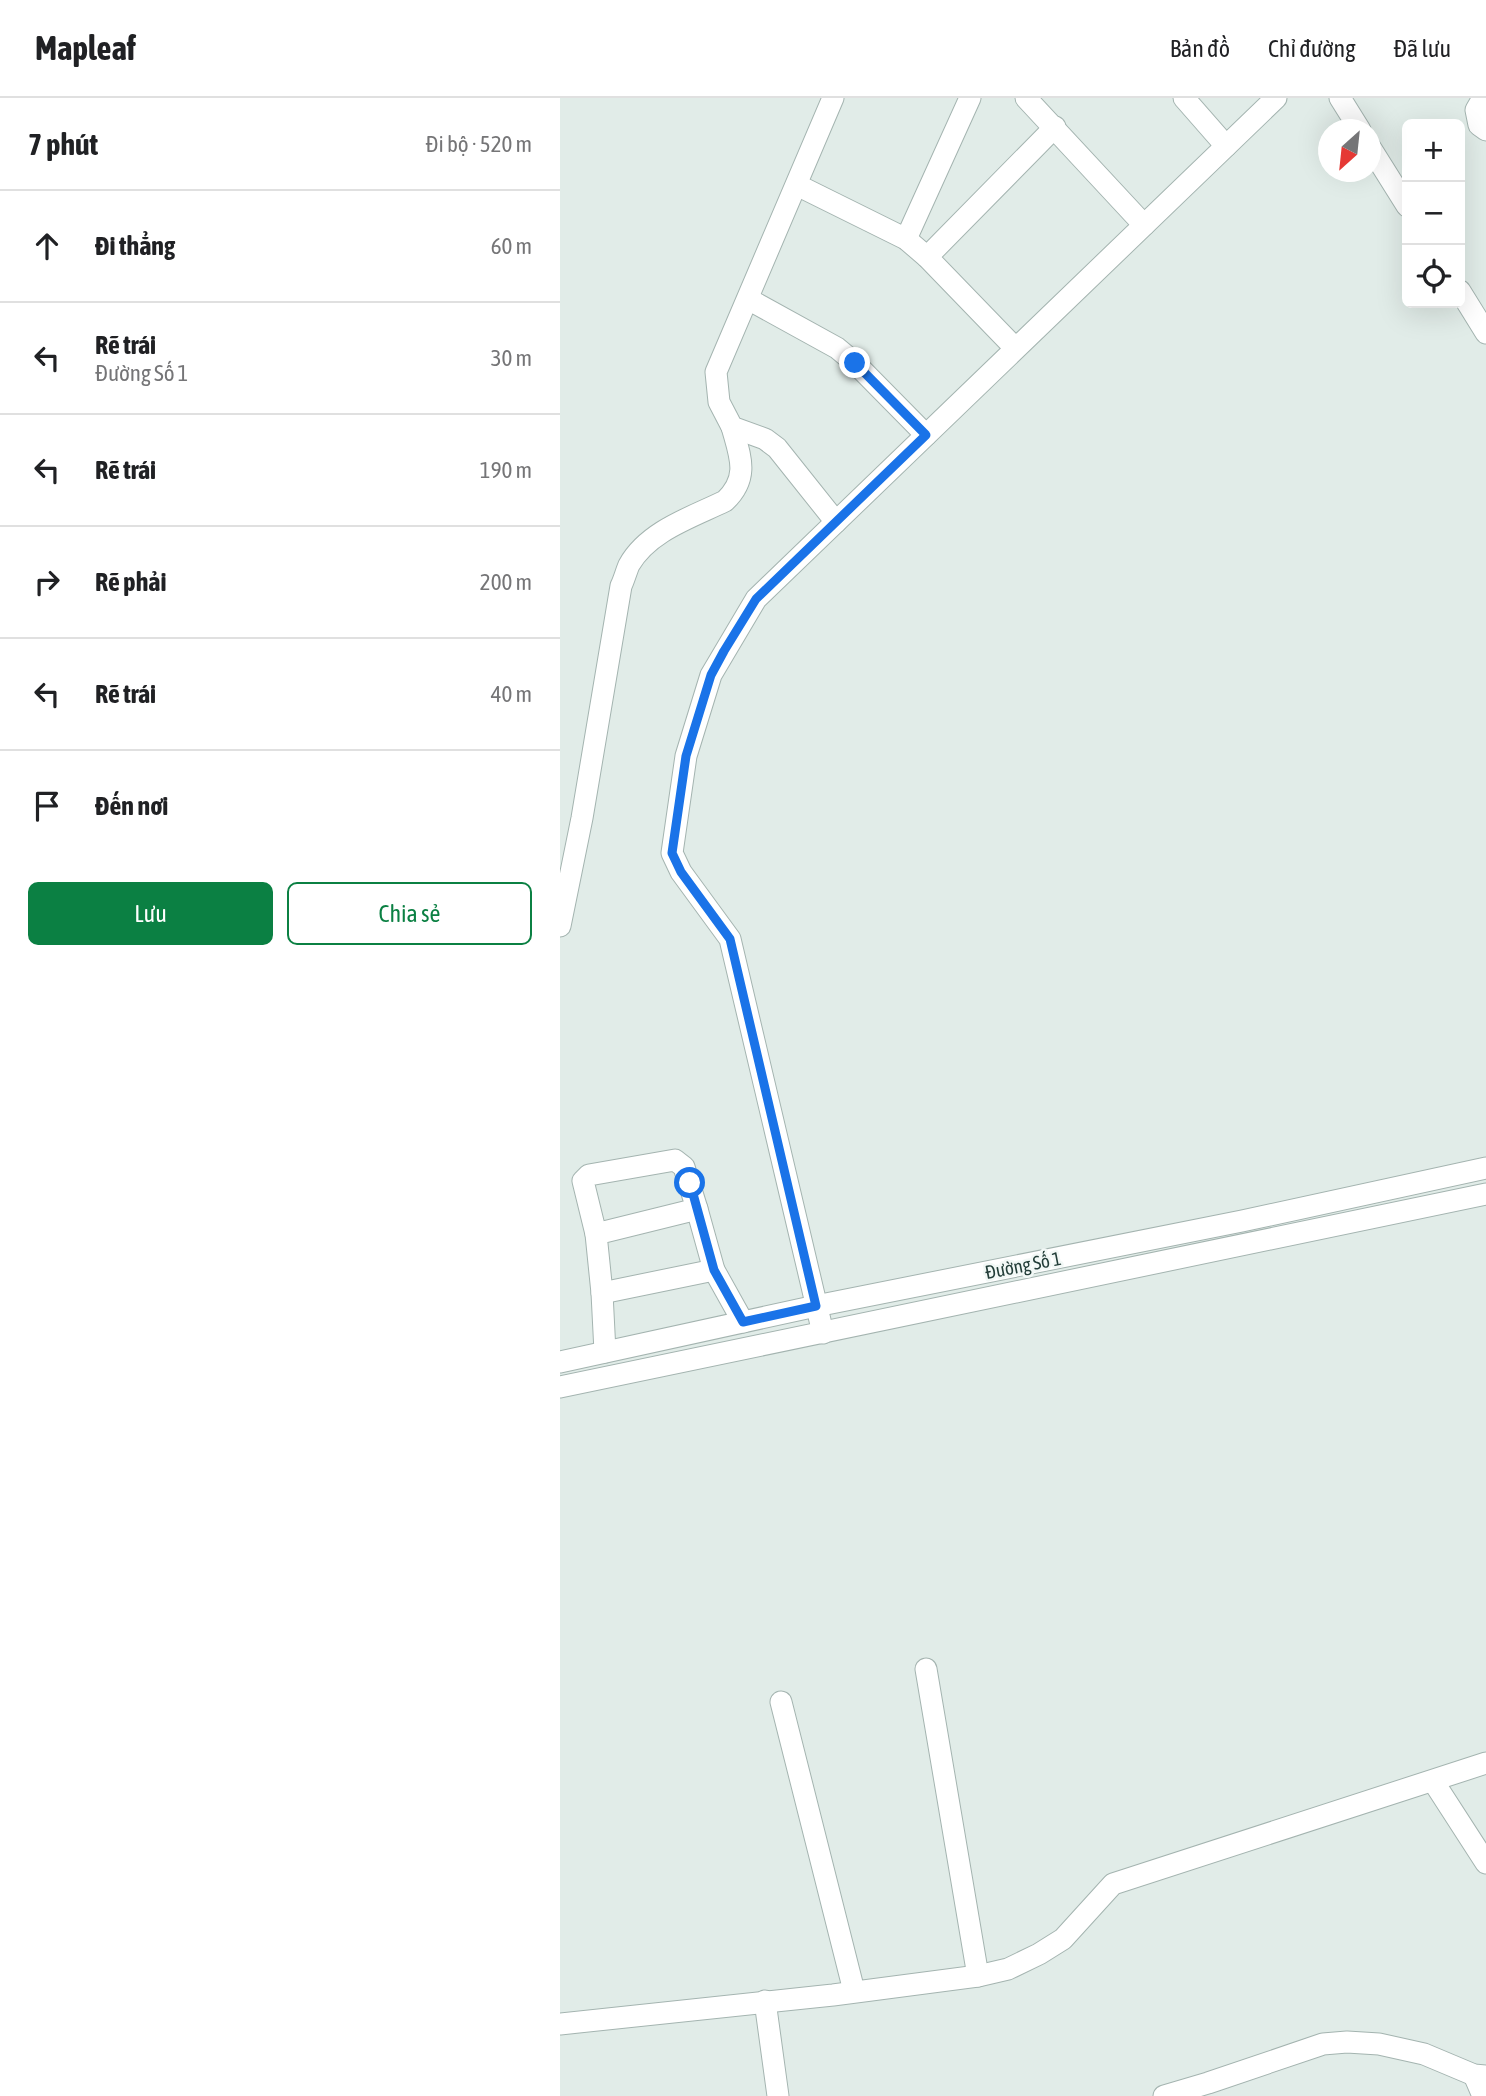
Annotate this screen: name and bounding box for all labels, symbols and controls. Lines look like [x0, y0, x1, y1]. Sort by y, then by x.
text: Mapleaf [35, 29, 136, 67]
text: Bản đồ [1170, 35, 1230, 62]
text: Chỉ đường [1268, 35, 1356, 62]
text: Đã lưu [1394, 35, 1451, 62]
north arrow [1318, 119, 1381, 182]
map controls [1402, 119, 1465, 308]
button: + [1402, 119, 1465, 182]
text: 7 phút [28, 127, 98, 161]
text: Đi bộ · 520 m [426, 131, 532, 157]
button: − [1402, 182, 1465, 245]
icon: ahead [28, 227, 66, 265]
text: Đi thẳng [95, 231, 175, 261]
text: 60 m [491, 233, 532, 259]
button: locate [1402, 245, 1465, 308]
text: Rẽ trái [95, 330, 156, 360]
icon: left [28, 339, 66, 377]
text: 30 m [491, 345, 532, 371]
route end [839, 347, 870, 378]
text: Đường Số 1 [95, 360, 188, 386]
icon: left [28, 451, 66, 489]
text: Rẽ trái [95, 455, 156, 485]
text: 190 m [480, 457, 532, 483]
icon: right [28, 563, 66, 601]
text: Rẽ phải [95, 567, 166, 597]
text: 200 m [480, 569, 532, 595]
icon: left [28, 675, 66, 713]
text: Rẽ trái [95, 679, 156, 709]
text: 40 m [491, 681, 532, 707]
icon: arrive [28, 787, 66, 825]
text: Đến nơi [95, 791, 168, 821]
button: Lưu [28, 882, 273, 945]
button: Chia sẻ [287, 882, 532, 945]
route start [674, 1167, 705, 1198]
street label: Đường Số 1 [983, 1247, 1063, 1283]

